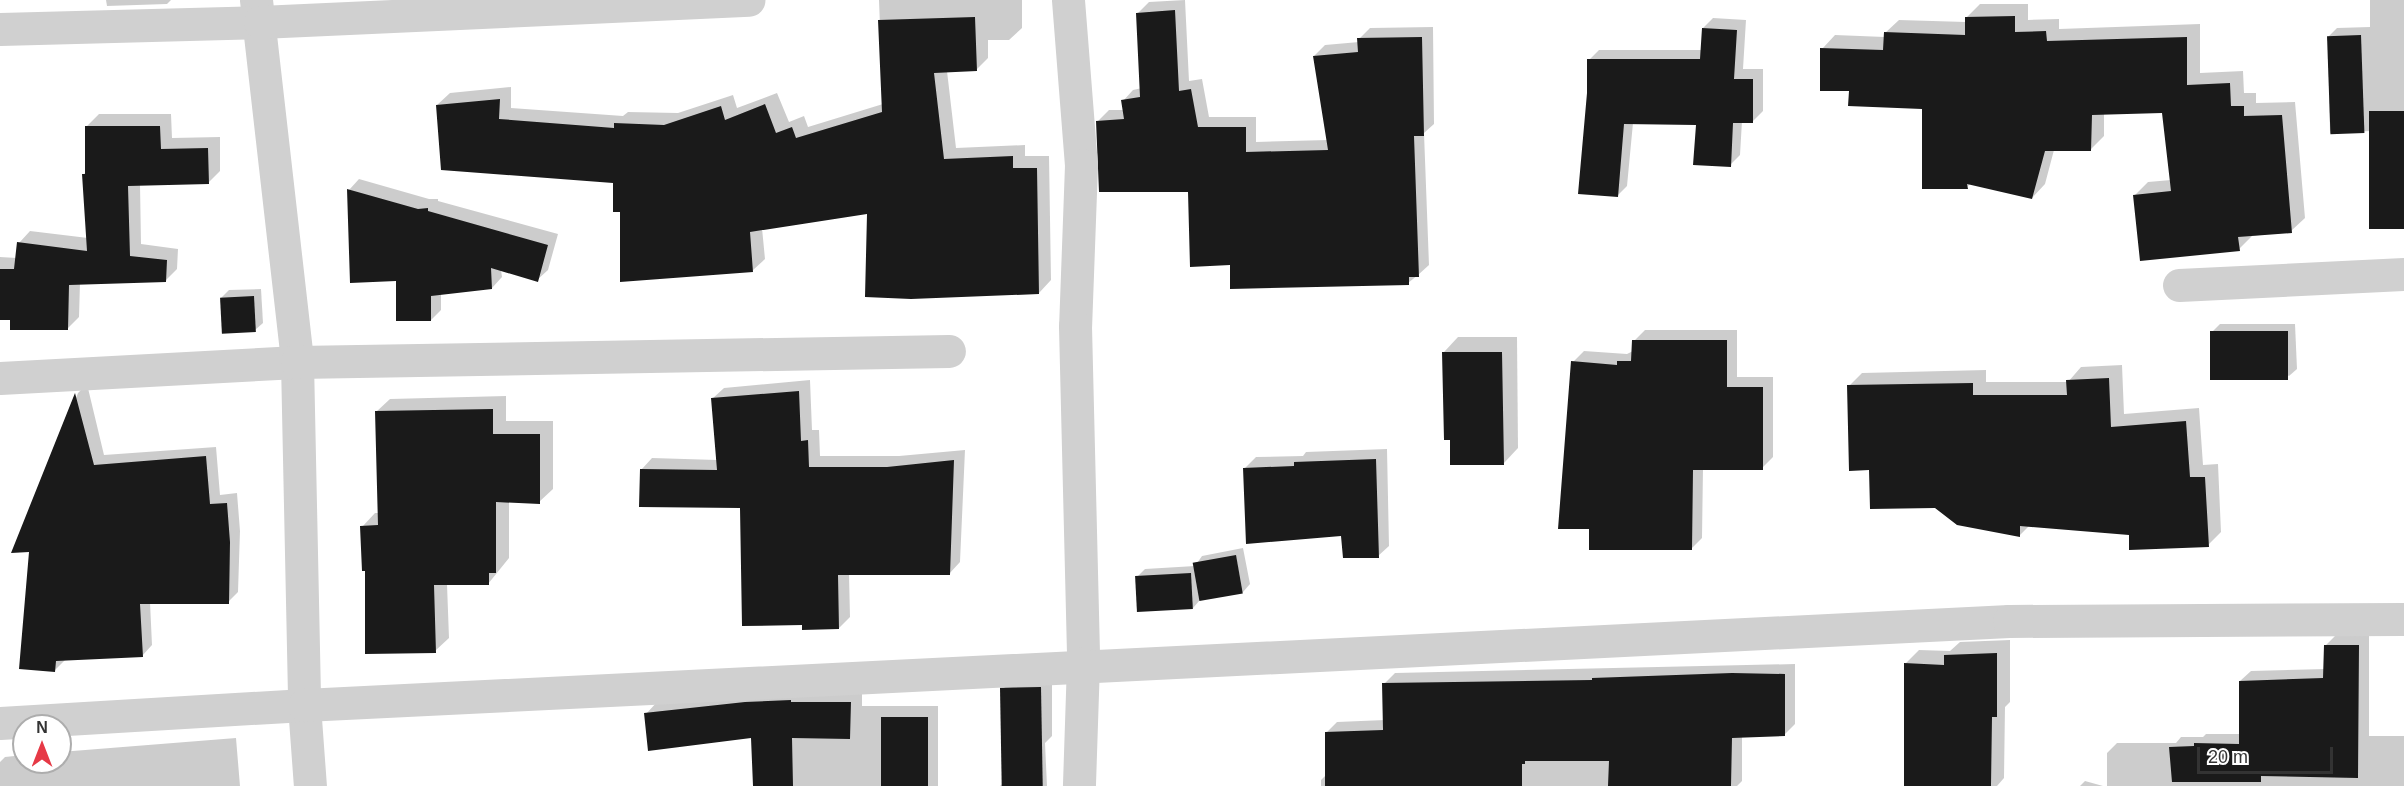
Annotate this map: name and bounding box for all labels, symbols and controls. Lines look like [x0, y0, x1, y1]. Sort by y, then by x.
north arrow [12, 714, 72, 774]
text: N [36, 719, 48, 736]
scale bar [2200, 735, 2336, 773]
text: 20 m [2208, 747, 2248, 767]

